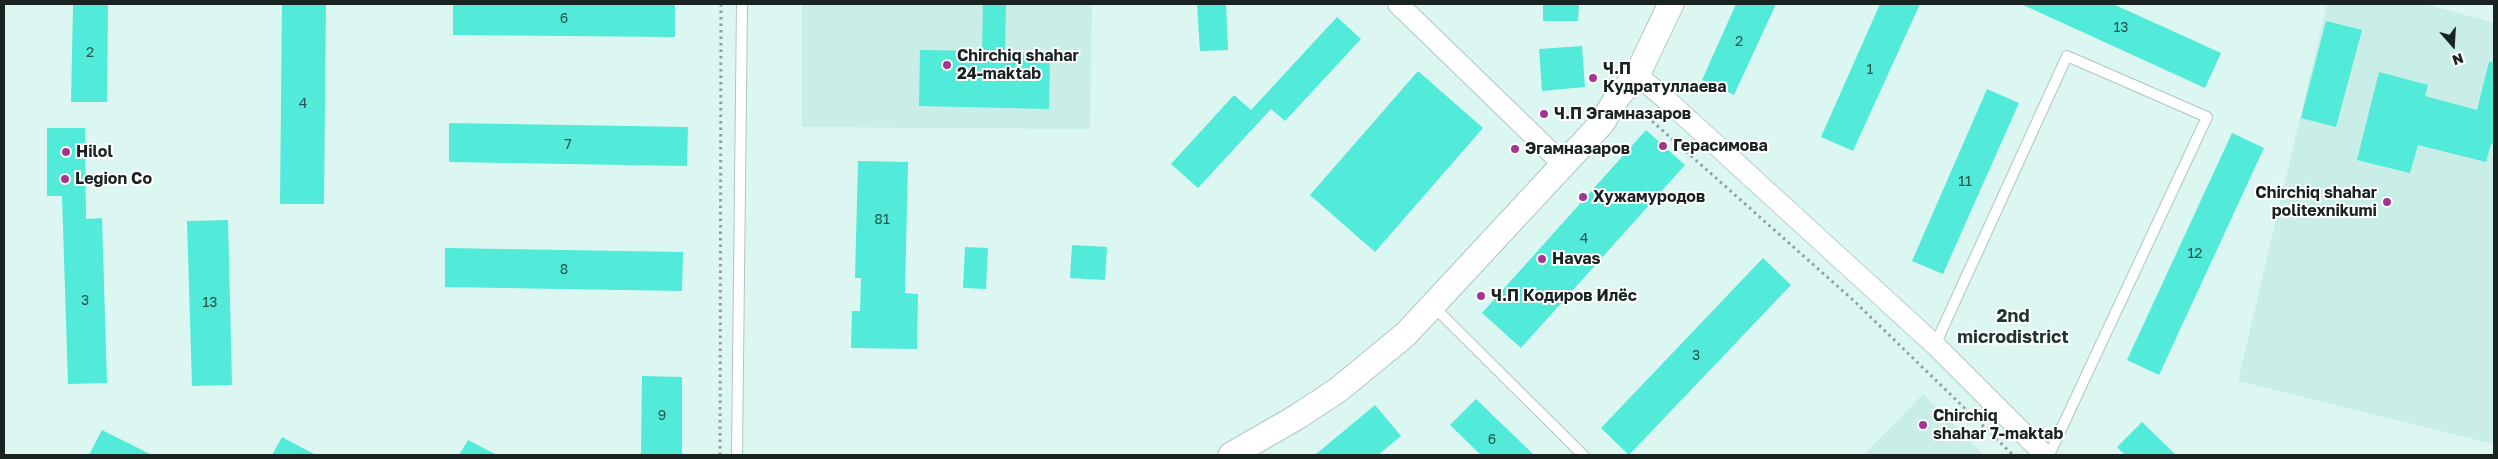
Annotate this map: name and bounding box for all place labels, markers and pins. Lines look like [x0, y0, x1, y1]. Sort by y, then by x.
place label: Chirchiq shahar 24-maktab [957, 46, 1079, 84]
marker: Chirchiq shahar 24-maktab [941, 59, 953, 71]
place label: Ч.П Кудратуллаева [1603, 59, 1727, 97]
marker: Ч.П Кудратуллаева [1587, 72, 1599, 84]
place label: Ч.П Эгамназаров [1554, 104, 1691, 124]
marker: Ч.П Эгамназаров [1538, 108, 1550, 120]
place label: Герасимова [1673, 136, 1768, 156]
place label: Эгамназаров [1525, 139, 1630, 159]
marker: Герасимова [1657, 140, 1669, 152]
place label: Hilol [76, 142, 113, 162]
marker: Эгамназаров [1509, 143, 1521, 155]
marker: Hilol [60, 146, 72, 158]
place label: Legion Co [75, 169, 152, 189]
marker: Legion Co [59, 173, 71, 185]
place label: Chirchiq shahar politexnikumi [2255, 183, 2377, 221]
place label: Хужамуродов [1593, 187, 1705, 207]
marker: Хужамуродов [1577, 191, 1589, 203]
marker: Chirchiq shahar politexnikumi [2381, 196, 2393, 208]
place label: Havas [1552, 249, 1600, 269]
marker: Havas [1536, 253, 1548, 265]
place label: Ч.П Кодиров Илёс [1491, 286, 1637, 306]
marker: Ч.П Кодиров Илёс [1475, 290, 1487, 302]
place label: Chirchiq shahar 7-maktab [1933, 406, 2063, 444]
marker: Chirchiq shahar 7-maktab [1917, 419, 1929, 431]

